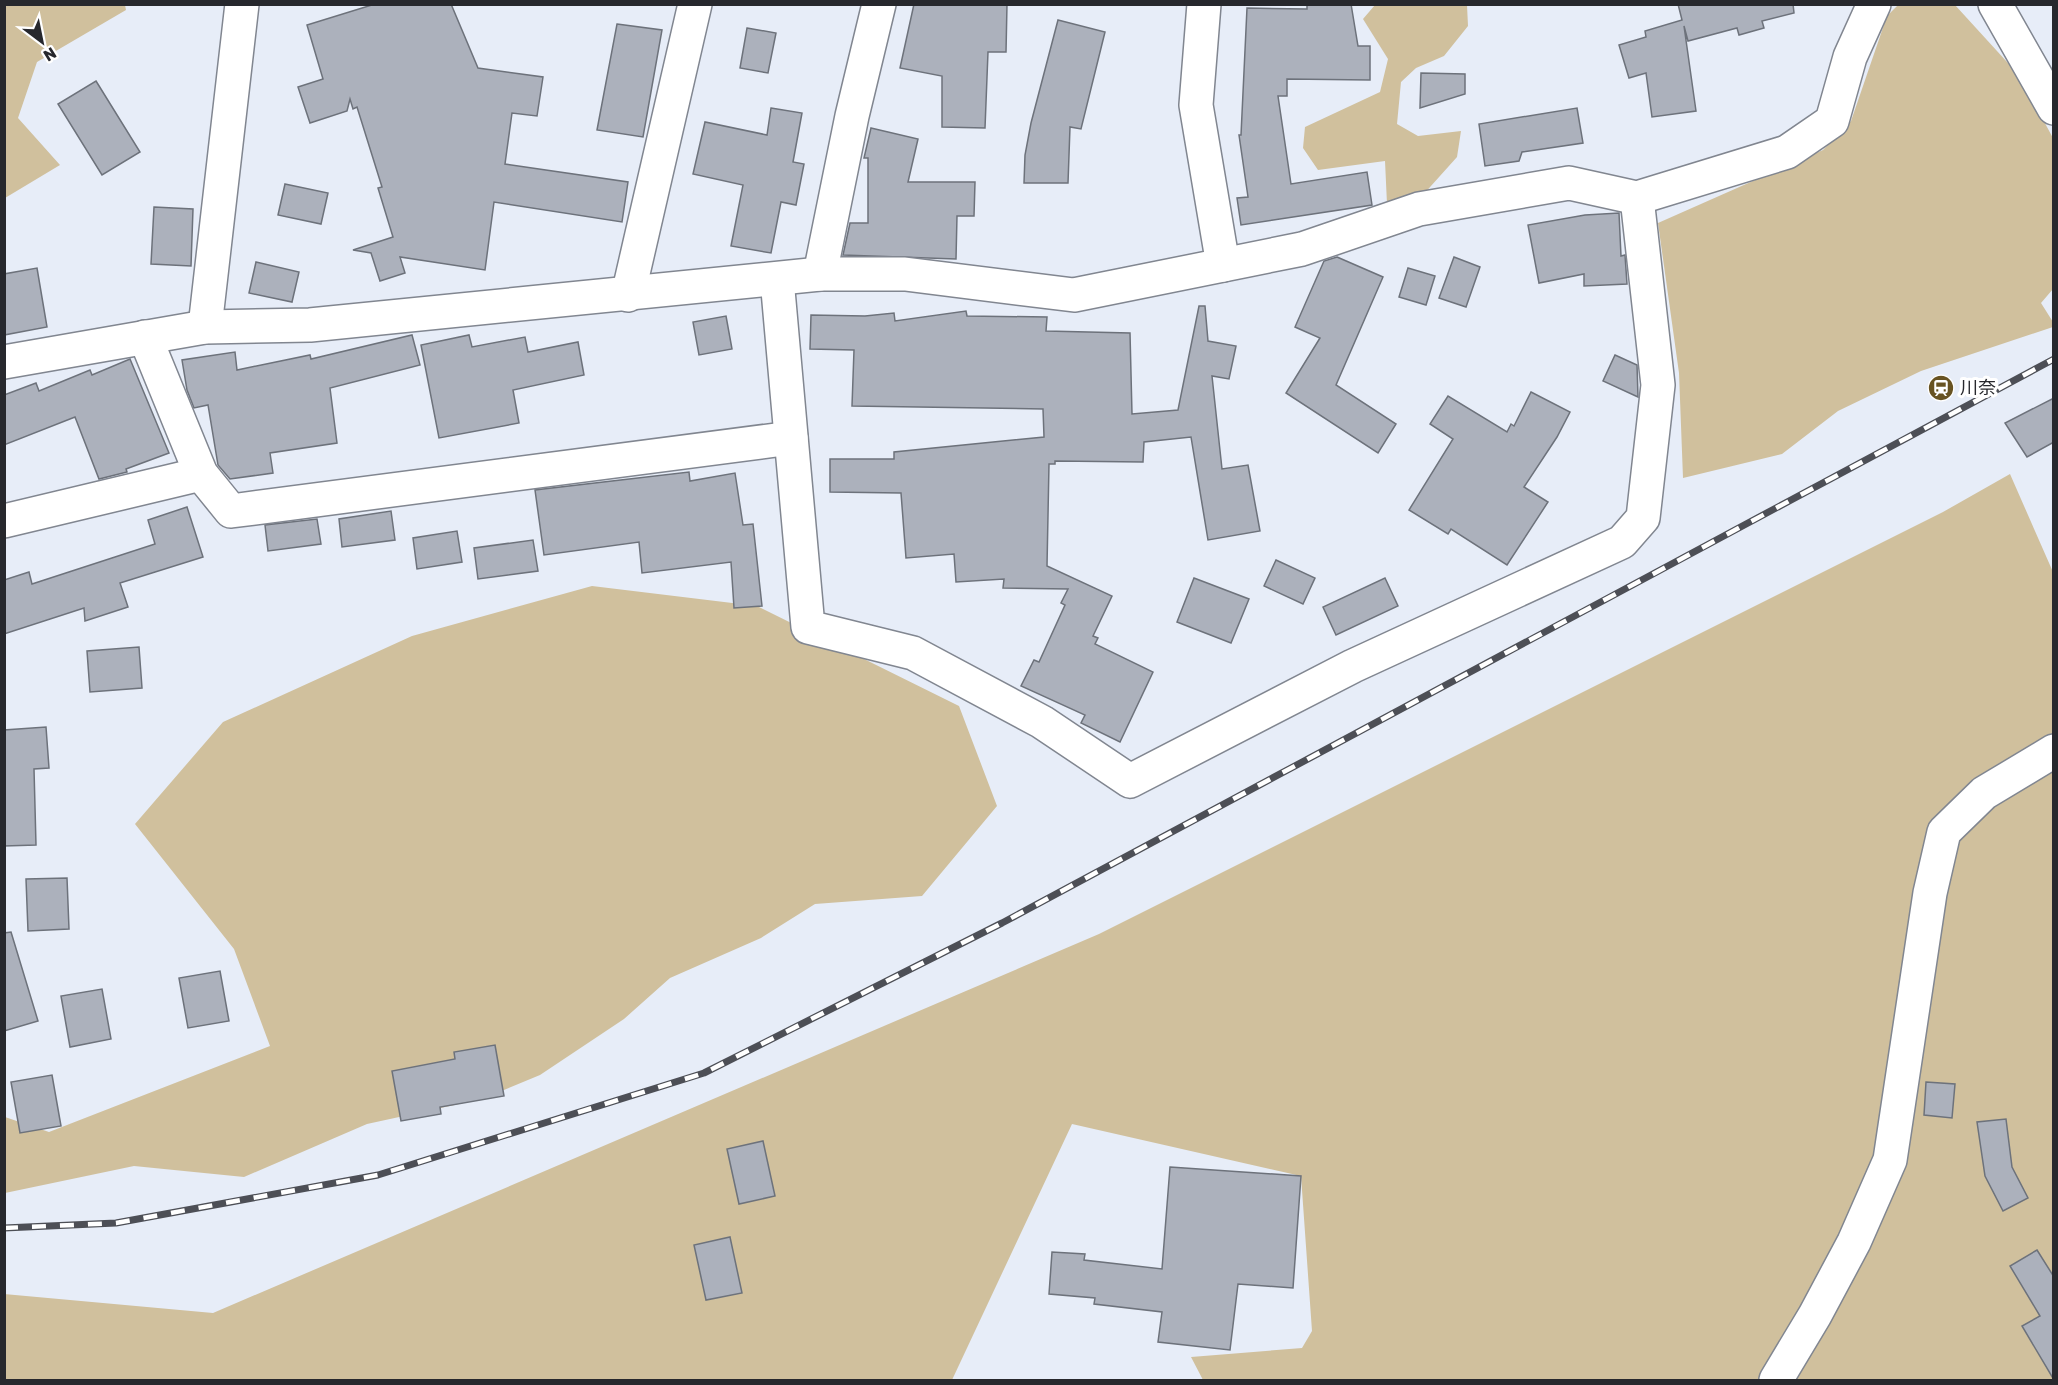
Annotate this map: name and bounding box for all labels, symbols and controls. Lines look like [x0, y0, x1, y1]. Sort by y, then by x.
north arrow [12, 12, 72, 72]
text: N [40, 43, 60, 65]
station icon: 川奈 [1926, 373, 1956, 403]
place label: 川奈 [1960, 377, 1996, 399]

